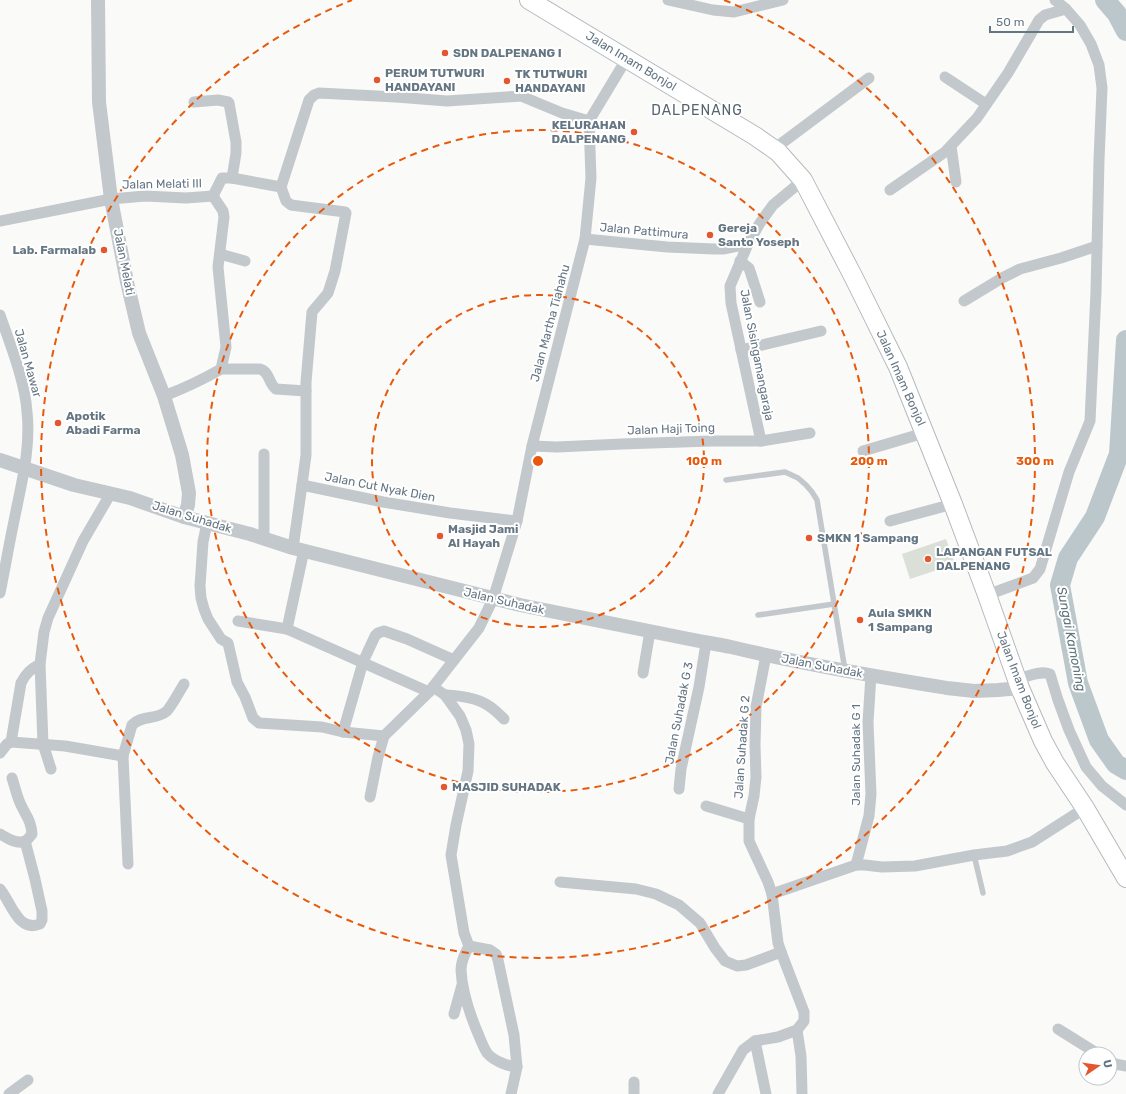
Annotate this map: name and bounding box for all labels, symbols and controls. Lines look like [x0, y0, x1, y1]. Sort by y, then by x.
scale bar [990, 8, 1073, 34]
text: 50 m [996, 15, 1024, 29]
street label: Jalan Imam Bonjol [583, 28, 679, 94]
place label: SDN DALPENANG I [453, 46, 562, 60]
marker: SDN DALPENANG I [440, 48, 450, 58]
place label: PERUM TUTWURI HANDAYANI [385, 66, 485, 94]
place label: TK TUTWURI HANDAYANI [515, 67, 588, 95]
marker: PERUM TUTWURI HANDAYANI [372, 75, 382, 85]
marker: TK TUTWURI HANDAYANI [502, 76, 512, 86]
district label: DALPENANG [651, 102, 743, 119]
place label: KELURAHAN DALPENANG [552, 118, 626, 146]
marker: KELURAHAN DALPENANG [629, 127, 639, 137]
street label: Jalan Melati III [122, 176, 202, 192]
street label: Jalan Pattimura [599, 220, 689, 242]
place label: Gereja Santo Yoseph [718, 221, 800, 249]
street label: Jalan Melati [111, 228, 137, 296]
marker: Gereja Santo Yoseph [705, 230, 715, 240]
place label: Lab. Farmalab [12, 243, 96, 257]
marker: Lab. Farmalab [99, 245, 109, 255]
street label: Jalan Martha Tiahahu [528, 263, 572, 383]
street label: Jalan Sisingamangaraja [737, 288, 777, 422]
street label: Jalan Mawar [12, 327, 45, 399]
street label: Jalan Imam Bonjol [874, 328, 928, 428]
place label: Apotik Abadi Farma [66, 409, 141, 437]
marker: Apotik Abadi Farma [53, 418, 63, 428]
street label: Jalan Haji Toing [627, 420, 715, 438]
centre of rings [531, 454, 545, 468]
text: 100 m [686, 454, 722, 468]
text: 200 m [850, 454, 888, 468]
text: 300 m [1016, 454, 1054, 468]
street label: Jalan Cut Nyak Dien [324, 469, 436, 505]
street label: Jalan Suhadak [150, 498, 234, 536]
place label: Masjid Jami Al Hayah [448, 522, 518, 550]
marker: Masjid Jami Al Hayah [435, 531, 445, 541]
place label: SMKN 1 Sampang [817, 531, 919, 545]
marker: SMKN 1 Sampang [804, 533, 814, 543]
place label: LAPANGAN FUTSAL DALPENANG [936, 545, 1052, 573]
marker: LAPANGAN FUTSAL DALPENANG [923, 554, 933, 564]
street label: Jalan Suhadak [462, 585, 547, 617]
water label: Sungai Kamoning [1053, 585, 1089, 693]
place label: Aula SMKN 1 Sampang [868, 606, 933, 634]
marker: Aula SMKN 1 Sampang [855, 615, 865, 625]
street label: Jalan Imam Bonjol [994, 629, 1044, 731]
street label: Jalan Suhadak [780, 651, 865, 681]
street label: Jalan Suhadak G 3 [662, 661, 696, 765]
street label: Jalan Suhadak G 2 [731, 695, 753, 799]
street label: Jalan Suhadak G 1 [849, 704, 863, 806]
place label: MASJID SUHADAK [452, 780, 561, 794]
marker: MASJID SUHADAK [439, 782, 449, 792]
north arrow [1078, 1046, 1118, 1086]
text: U [1100, 1059, 1114, 1069]

